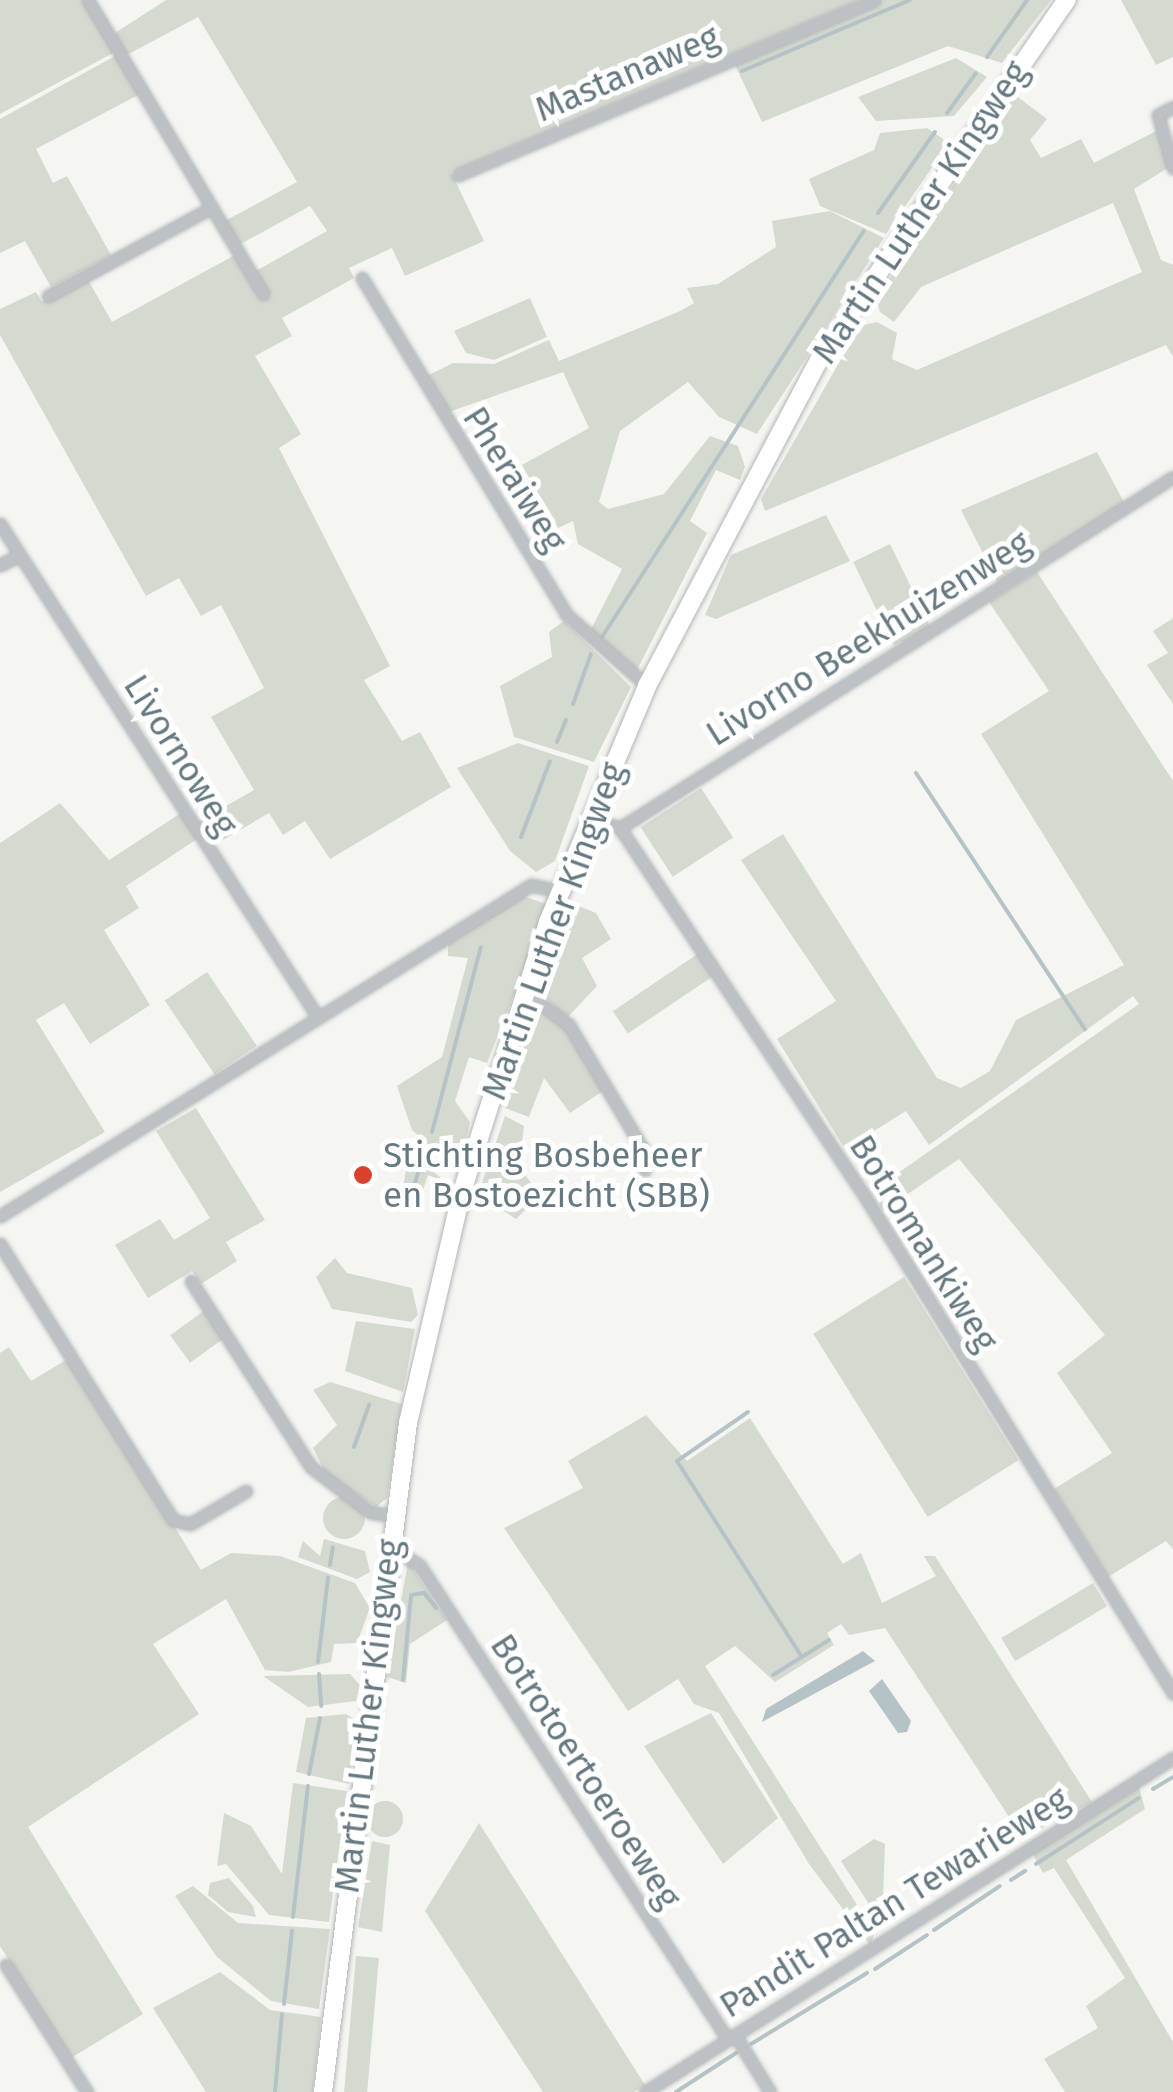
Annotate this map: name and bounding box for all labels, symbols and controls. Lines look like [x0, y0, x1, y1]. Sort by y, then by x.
street label: Mastanaweg [529, 15, 725, 131]
street label: Martin Luther Kingweg [803, 53, 1037, 371]
street label: Pheraiweg [454, 399, 576, 559]
street label: Livorno Beekhuizenweg [698, 521, 1038, 755]
street label: Livornoweg [115, 667, 247, 843]
street label: Martin Luther Kingweg [472, 757, 634, 1105]
street label: Botromankiweg [841, 1127, 1007, 1359]
place label: Stichting Bosbeheer en Bostoezicht (SBB) [383, 1134, 710, 1216]
marker: Stichting Bosbeheer en Bostoezicht (SBB) [352, 1164, 374, 1186]
street label: Martin Luther Kingweg [325, 1537, 411, 1895]
street label: Botrotoertoeroeweg [482, 1626, 690, 1916]
street label: Pandit Paltan Tewarieweg [712, 1777, 1076, 2027]

